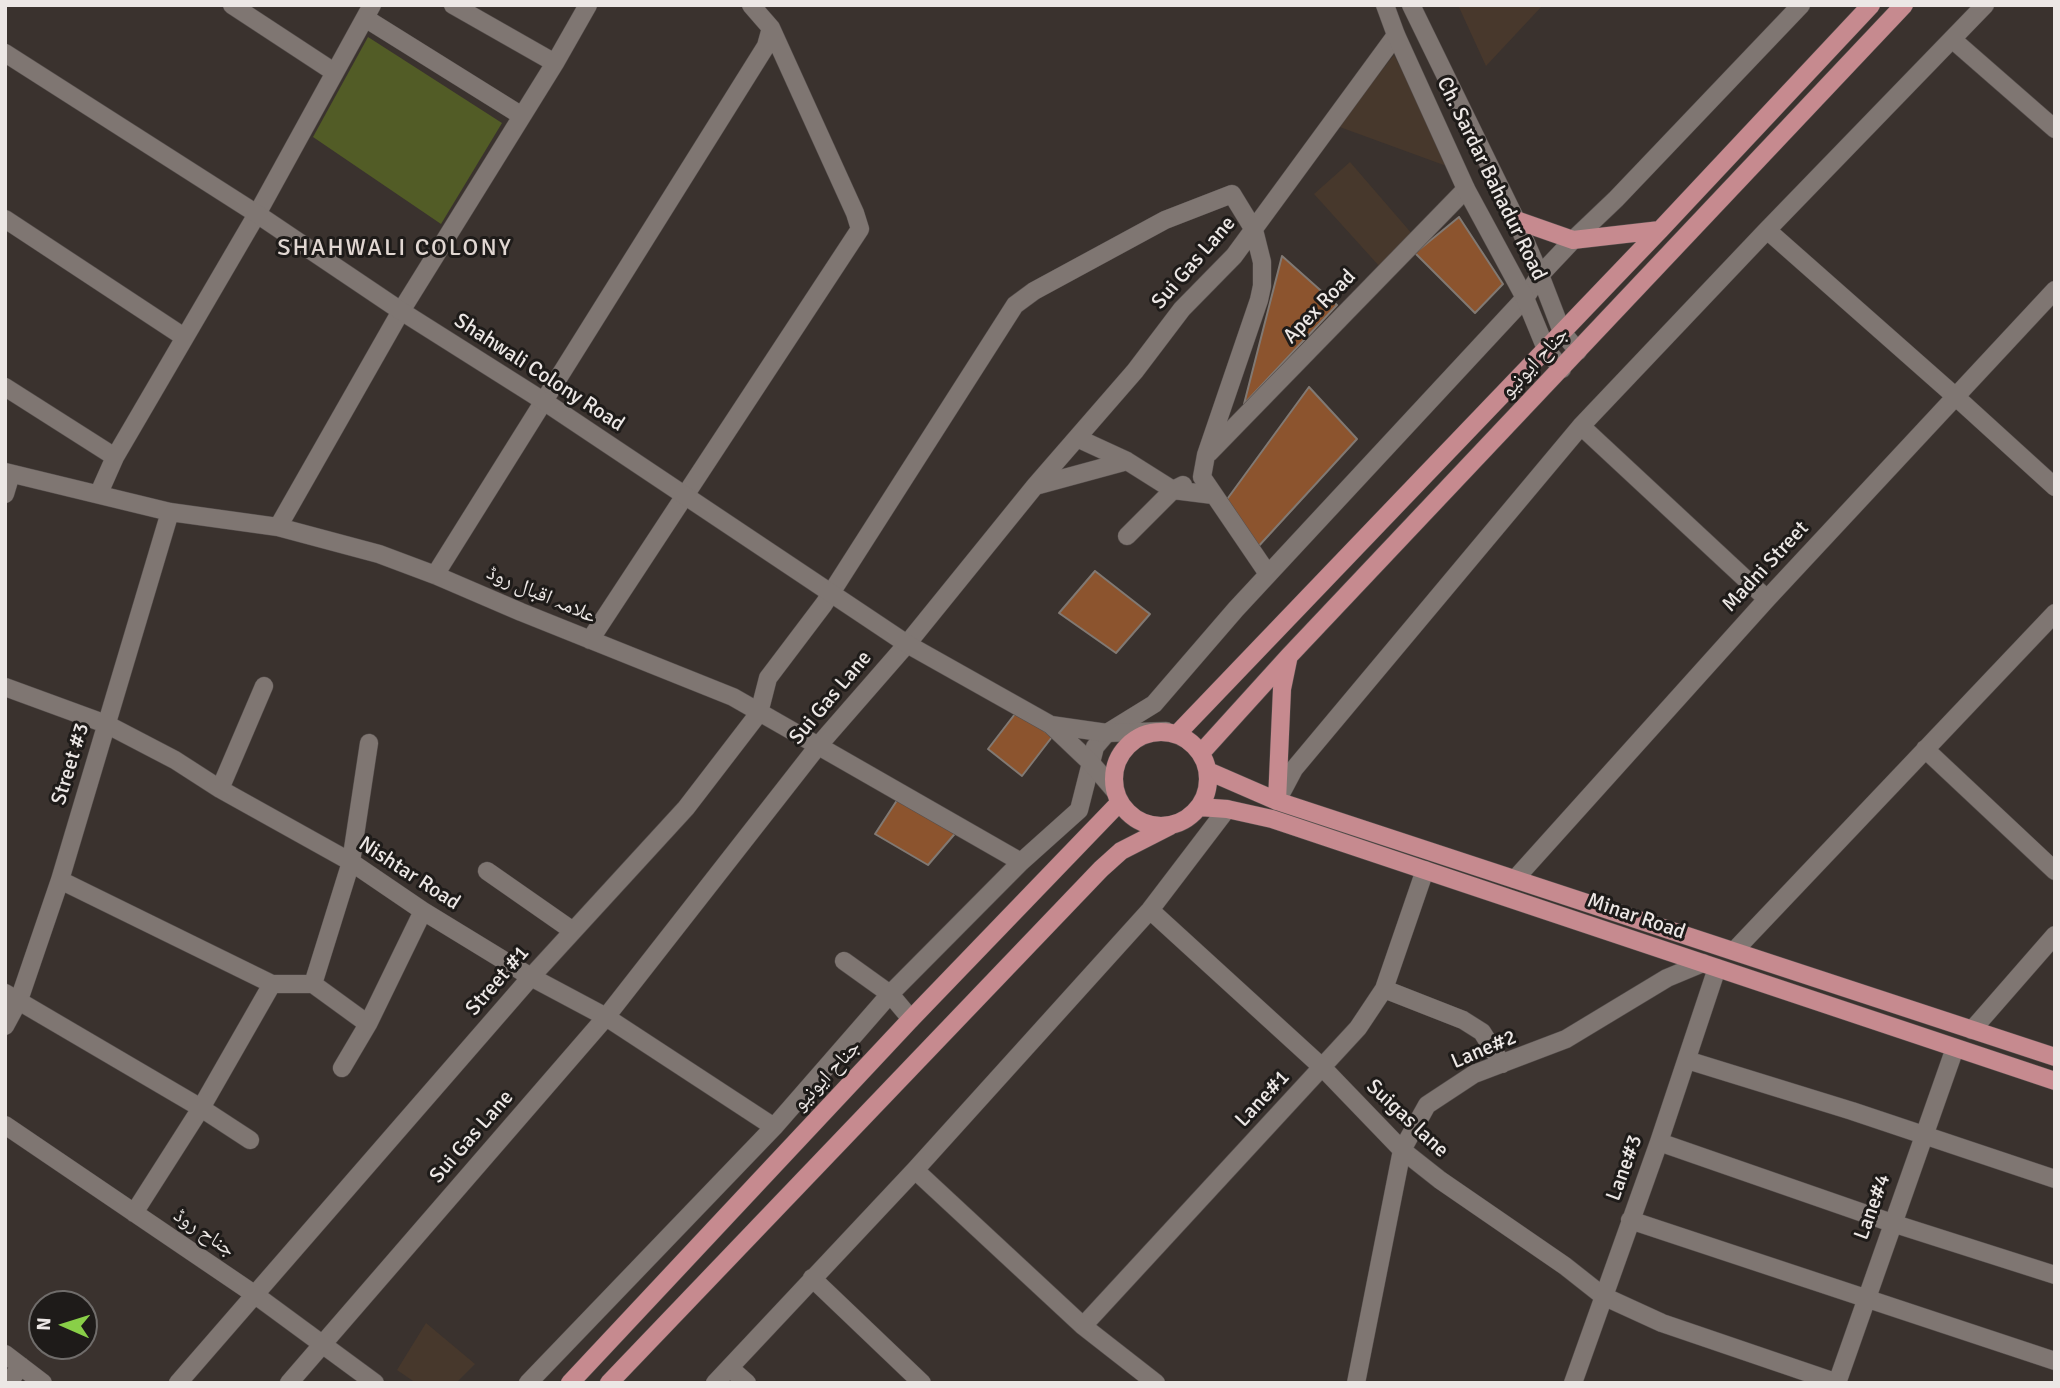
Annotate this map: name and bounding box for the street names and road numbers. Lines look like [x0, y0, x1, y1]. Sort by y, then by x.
street label: Ch. Sardar Bahadur Road [1431, 73, 1551, 285]
street label: Sui Gas Lane [1147, 211, 1241, 315]
street label: Apex Road [1278, 265, 1362, 349]
street label: Shahwali Colony Road [449, 309, 629, 437]
street label: جناح ایونیو [1496, 322, 1574, 404]
street label: Madni Street [1718, 516, 1814, 618]
street label: علامہ اقبال روڈ [483, 561, 599, 629]
street label: Sui Gas Lane [784, 646, 878, 750]
street label: Street #3 [47, 720, 95, 808]
street label: Nishtar Road [354, 832, 464, 916]
street label: Minar Road [1584, 888, 1688, 946]
street label: Street #1 [461, 941, 535, 1021]
street label: Lane#2 [1448, 1025, 1520, 1075]
street label: جناح ایونیو [788, 1035, 866, 1117]
street label: Lane#1 [1231, 1065, 1295, 1133]
street label: Suigas lane [1361, 1075, 1453, 1163]
street label: Sui Gas Lane [425, 1085, 519, 1189]
street label: Lane#3 [1601, 1132, 1649, 1204]
street label: Lane#4 [1849, 1171, 1897, 1243]
street label: جناح روڈ [168, 1203, 240, 1263]

